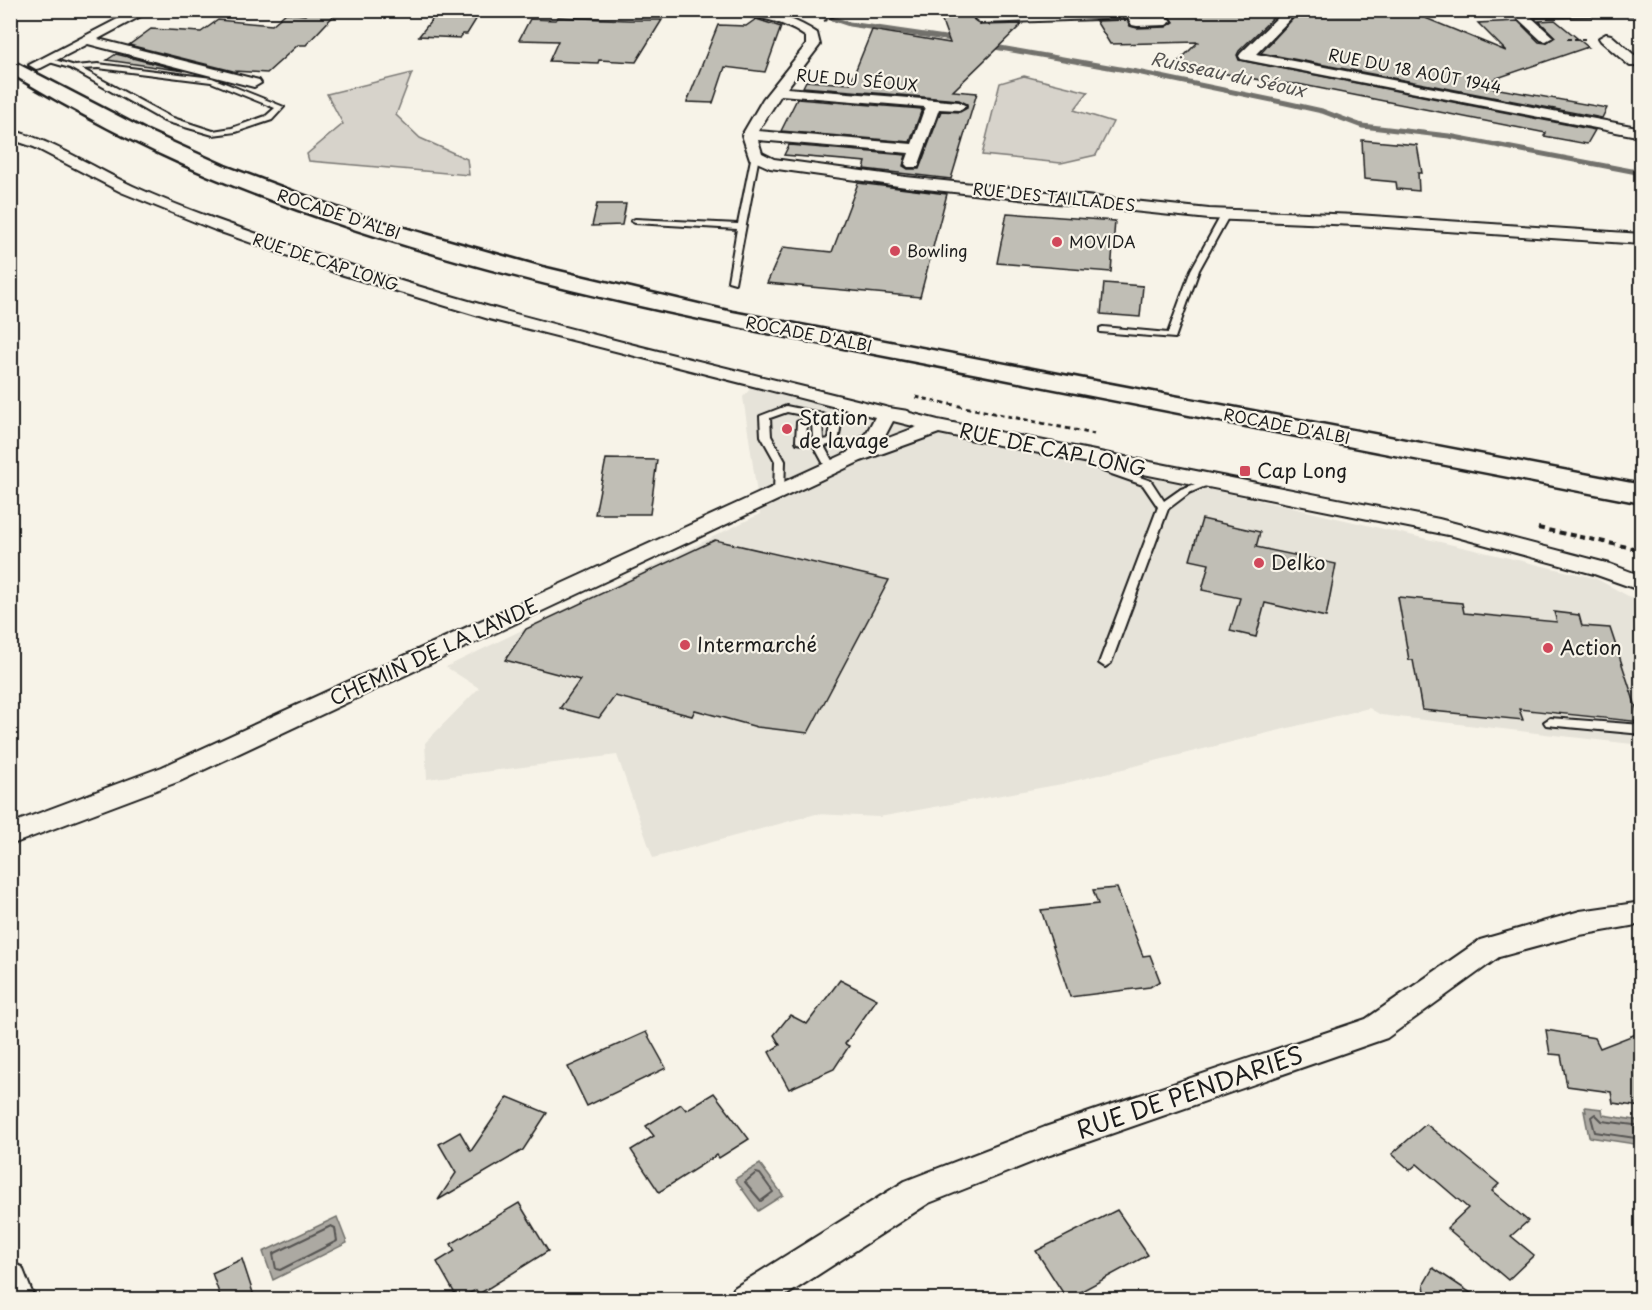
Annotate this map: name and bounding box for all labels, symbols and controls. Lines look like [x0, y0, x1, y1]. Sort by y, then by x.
street label: RUE DU 18 AOÛT 1944 [1326, 41, 1504, 99]
water label: Ruisseau du Séoux [1149, 44, 1310, 104]
street label: RUE DU SÉOUX [795, 62, 919, 96]
street label: RUE DES TAILLADES [972, 176, 1137, 216]
street label: ROCADE D'ALBI [275, 182, 404, 244]
street label: RUE DE CAP LONG [250, 226, 403, 296]
place label: MOVIDA [1069, 229, 1136, 253]
marker: MOVIDA [1050, 235, 1064, 249]
place label: Bowling [907, 238, 968, 262]
marker: Bowling [888, 244, 902, 258]
street label: ROCADE D'ALBI [744, 309, 874, 357]
street label: ROCADE D'ALBI [1222, 401, 1352, 449]
place label: Station de lavage [799, 402, 889, 455]
street label: RUE DE CAP LONG [957, 415, 1150, 484]
marker: Station de lavage [780, 422, 794, 436]
place label: Cap Long [1257, 455, 1347, 485]
marker: Cap Long [1238, 464, 1252, 478]
place label: Delko [1271, 547, 1326, 577]
marker: Delko [1252, 556, 1266, 570]
street label: CHEMIN DE LA LANDE [324, 590, 543, 713]
place label: Intermarché [697, 629, 817, 659]
place label: Action [1560, 632, 1622, 662]
marker: Intermarché [678, 638, 692, 652]
marker: Action [1541, 641, 1555, 655]
street label: RUE DE PENDARIES [1071, 1035, 1308, 1147]

